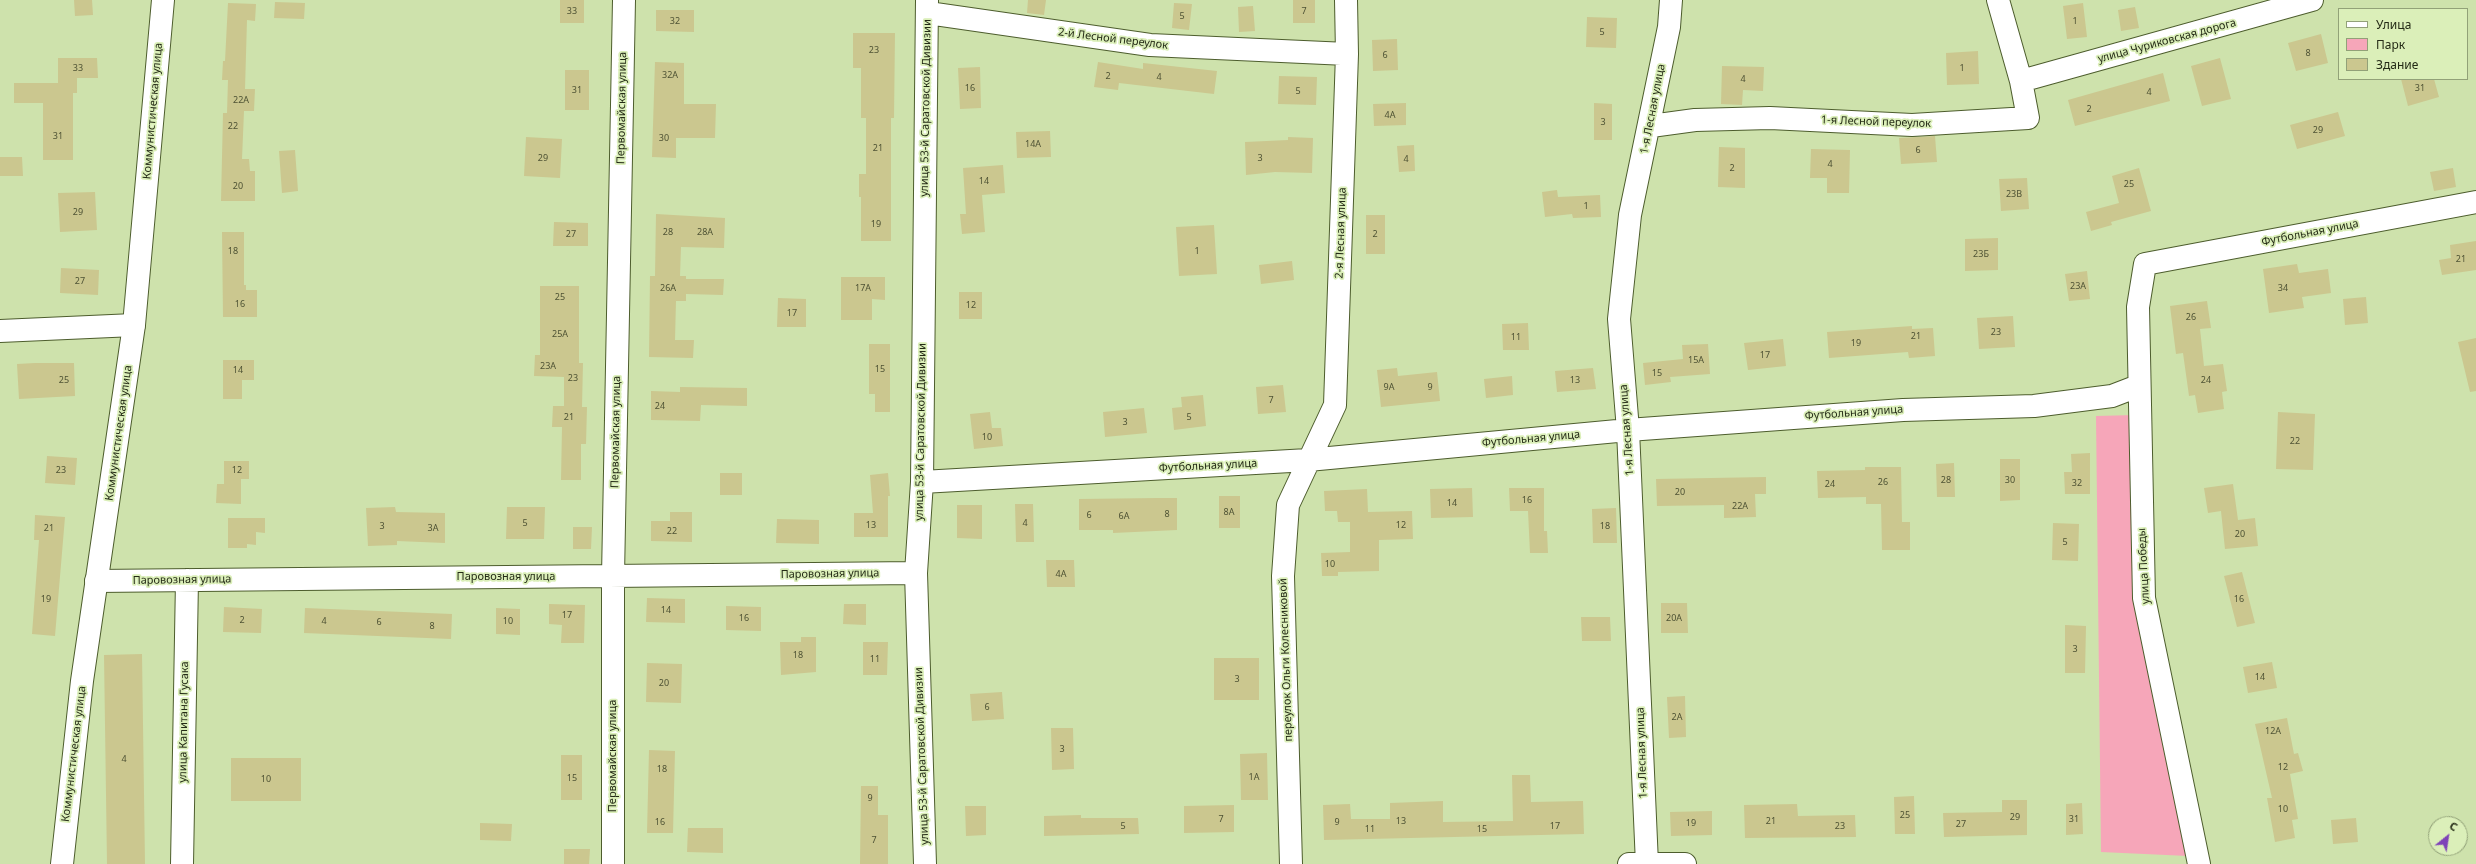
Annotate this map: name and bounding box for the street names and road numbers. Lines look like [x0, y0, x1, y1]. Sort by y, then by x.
street label: улица Чуриковская дорога [2096, 16, 2238, 66]
street label: улица 53-й Саратовской Дивизии [918, 19, 934, 197]
street label: 2-й Лесной переулок [1057, 26, 1169, 52]
street label: Коммунистическая улица [140, 42, 166, 180]
street label: Первомайская улица [614, 52, 630, 164]
street label: 1-я Лесная улица [1638, 63, 1668, 155]
street label: 1-я Лесной переулок [1821, 113, 1931, 131]
street label: 2-я Лесная улица [1333, 187, 1349, 279]
street label: Футбольная улица [2260, 217, 2360, 249]
street label: улица 53-й Саратовской Дивизии [913, 343, 929, 521]
street label: Коммунистическая улица [103, 364, 135, 502]
street label: Первомайская улица [608, 376, 624, 488]
street label: 1-я Лесная улица [1617, 384, 1637, 476]
street label: Футбольная улица [1804, 403, 1904, 423]
street label: Футбольная улица [1481, 428, 1581, 450]
street label: Футбольная улица [1158, 457, 1258, 475]
street label: улица Победы [2135, 528, 2153, 604]
street label: Паровозная улица [781, 567, 879, 581]
street label: Паровозная улица [457, 570, 555, 584]
street label: Паровозная улица [133, 573, 231, 587]
street label: переулок Ольги Колесниковой [1277, 578, 1295, 742]
street label: улица Капитана Гусака [176, 661, 192, 783]
street label: улица 53-й Саратовской Дивизии [912, 667, 932, 845]
street label: Коммунистическая улица [59, 685, 89, 823]
street label: Первомайская улица [606, 700, 620, 812]
street label: 1-я Лесная улица [1634, 707, 1650, 799]

